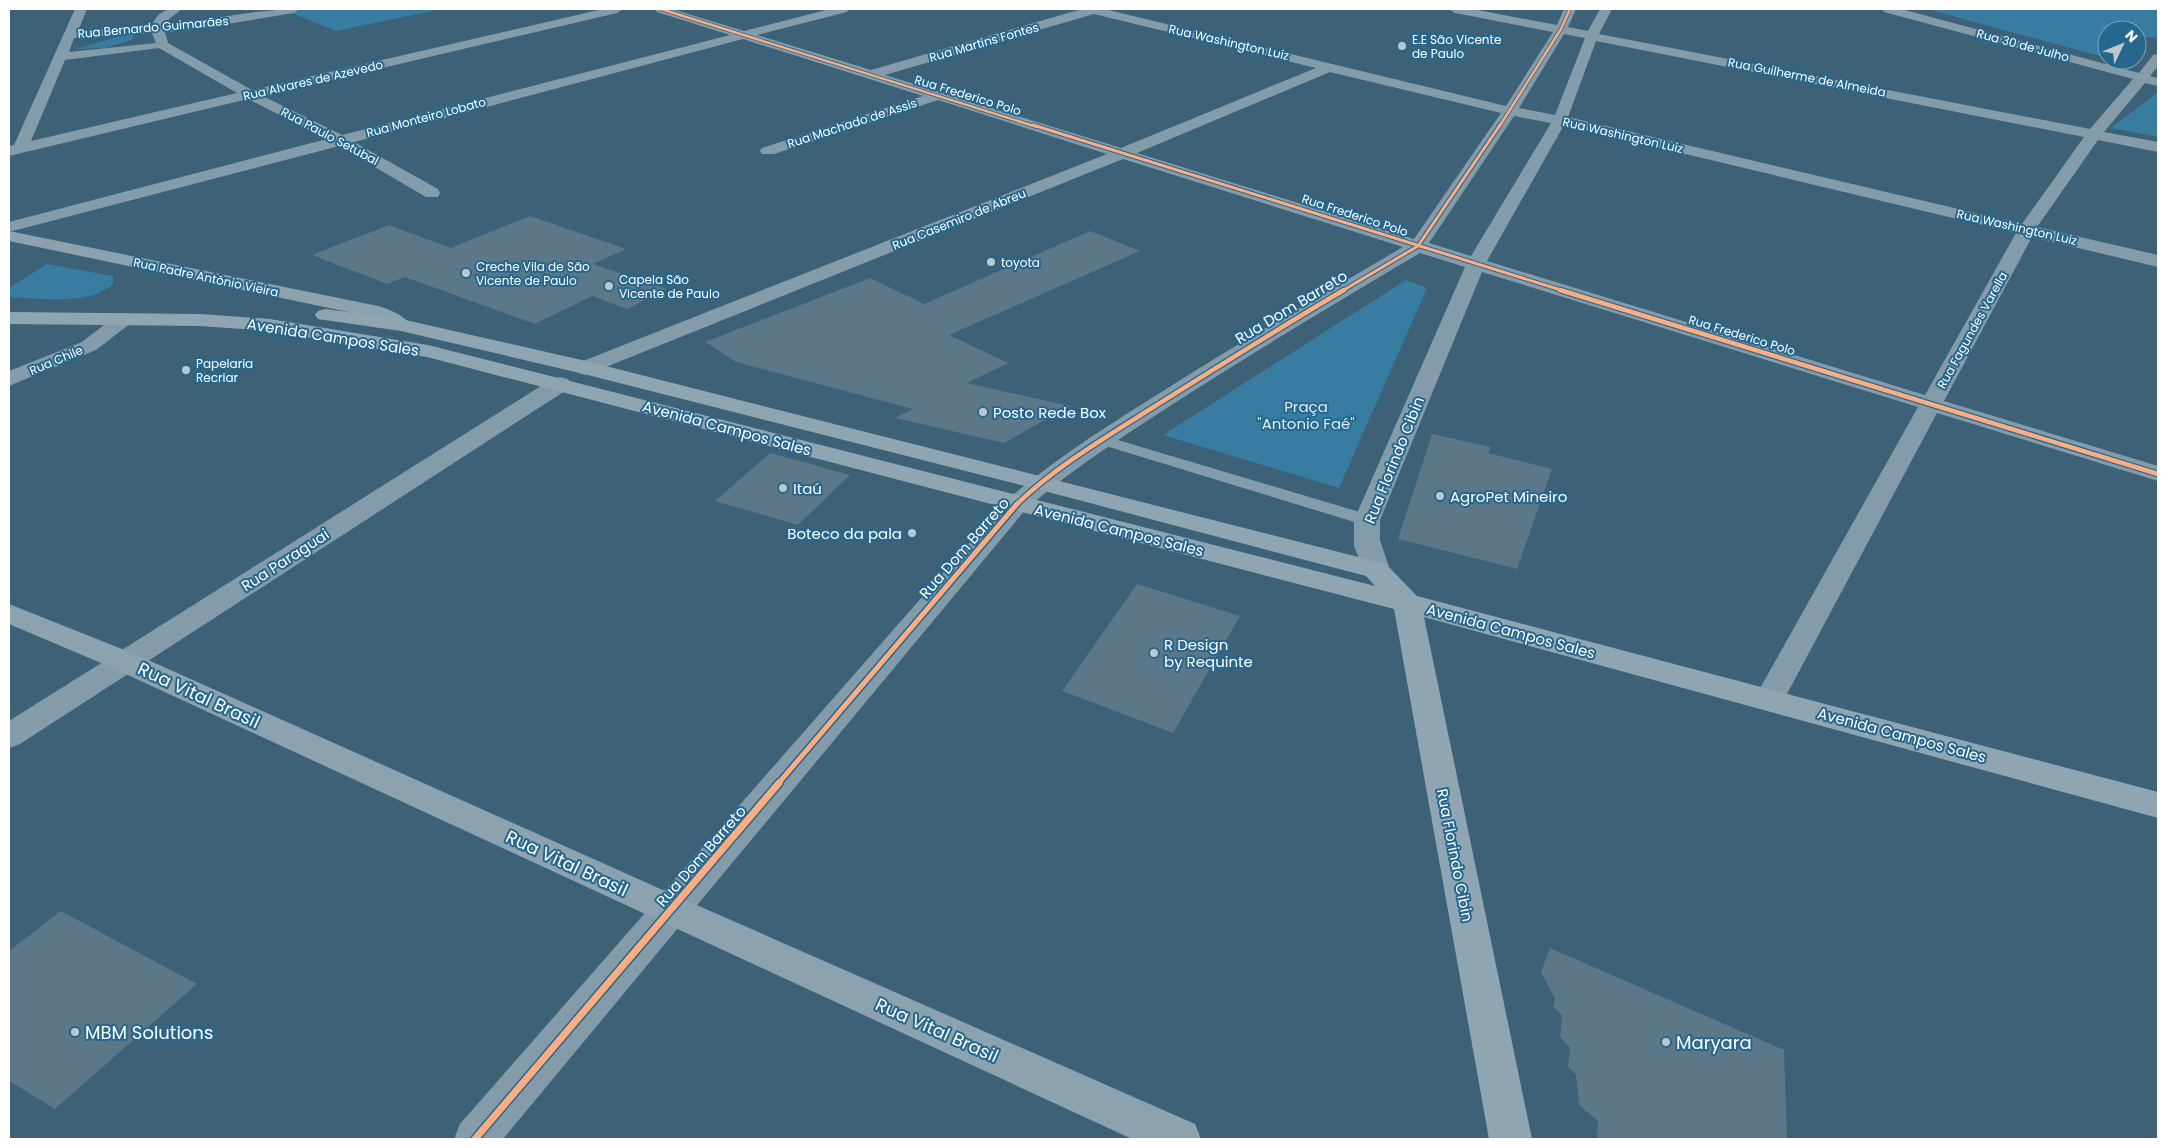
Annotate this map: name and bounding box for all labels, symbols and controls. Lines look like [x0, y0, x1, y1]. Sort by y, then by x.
street label: Rua Bernardo Guimarães [77, 12, 229, 42]
street label: Rua Martins Fontes [927, 18, 1041, 66]
street label: Rua Washington Luiz [1167, 20, 1291, 64]
north arrow [2097, 20, 2147, 70]
street label: Rua 30 de Julho [1975, 24, 2071, 66]
text: N [2121, 25, 2142, 47]
place label: E.E São Vicente de Paulo [1412, 31, 1501, 62]
marker: E.E São Vicente de Paulo [1396, 40, 1408, 52]
street label: Rua Guilherme de Almeida [1727, 53, 1887, 101]
street label: Rua Alvares de Azevedo [241, 56, 385, 104]
street label: Rua Frederico Polo [913, 71, 1024, 119]
street label: Rua Monteiro Lobato [364, 93, 488, 141]
street label: Rua Machado de Assis [785, 94, 919, 152]
street label: Rua Paulo Setubal [278, 103, 382, 169]
street label: Rua Washington Luiz [1561, 113, 1685, 157]
street label: Rua Casemiro de Abreu [890, 184, 1028, 254]
street label: Rua Frederico Polo [1300, 190, 1411, 240]
street label: Rua Washington Luiz [1955, 205, 2079, 249]
street label: Rua Padre Antônio Vieira [132, 253, 280, 301]
place label: toyota [1001, 254, 1040, 271]
marker: toyota [985, 256, 997, 268]
place label: Creche Vila de São Vicente de Paulo [476, 258, 590, 289]
street label: Rua Dom Barreto [1231, 265, 1351, 349]
marker: Creche Vila de São Vicente de Paulo [460, 267, 472, 279]
street label: Rua Fagundes Varella [1933, 269, 2011, 391]
place label: Capela São Vicente de Paulo [619, 271, 720, 302]
marker: Capela São Vicente de Paulo [603, 280, 615, 292]
street label: Rua Frederico Polo [1687, 311, 1798, 359]
street label: Avenida Campos Sales [245, 313, 421, 361]
street label: Rua Chile [27, 341, 85, 379]
place label: Papelaria Recriar [196, 355, 253, 386]
marker: Papelaria Recriar [180, 364, 192, 376]
street label: Rua Florindo Cibin [1359, 393, 1429, 527]
street label: Avenida Campos Sales [640, 395, 814, 461]
park label: Praça "Antonio Faé" [1257, 396, 1355, 434]
place label: Posto Rede Box [993, 402, 1106, 423]
marker: Posto Rede Box [977, 406, 989, 418]
place label: Itaú [793, 478, 822, 499]
marker: Itaú [777, 482, 789, 494]
place label: AgroPet Mineiro [1450, 486, 1567, 507]
marker: AgroPet Mineiro [1434, 490, 1446, 502]
street label: Rua Dom Barreto [914, 493, 1014, 603]
street label: Avenida Campos Sales [1032, 499, 1206, 561]
place label: Boteco da pala [787, 523, 902, 544]
street label: Rua Paraguai [237, 524, 333, 596]
marker: Boteco da pala [906, 527, 918, 539]
street label: Avenida Campos Sales [1424, 598, 1598, 664]
place label: R Design by Requinte [1164, 634, 1253, 672]
marker: R Design by Requinte [1148, 647, 1160, 659]
street label: Rua Vital Brasil [134, 656, 264, 734]
street label: Avenida Campos Sales [1815, 702, 1989, 768]
street label: Rua Florindo Cibin [1432, 787, 1478, 923]
street label: Rua Dom Barreto [651, 801, 751, 911]
street label: Rua Vital Brasil [502, 824, 632, 902]
street label: Rua Vital Brasil [872, 992, 1002, 1068]
place label: MBM Solutions [85, 1020, 213, 1045]
marker: MBM Solutions [69, 1026, 81, 1038]
place label: Maryara [1676, 1030, 1752, 1055]
marker: Maryara [1660, 1036, 1672, 1048]

